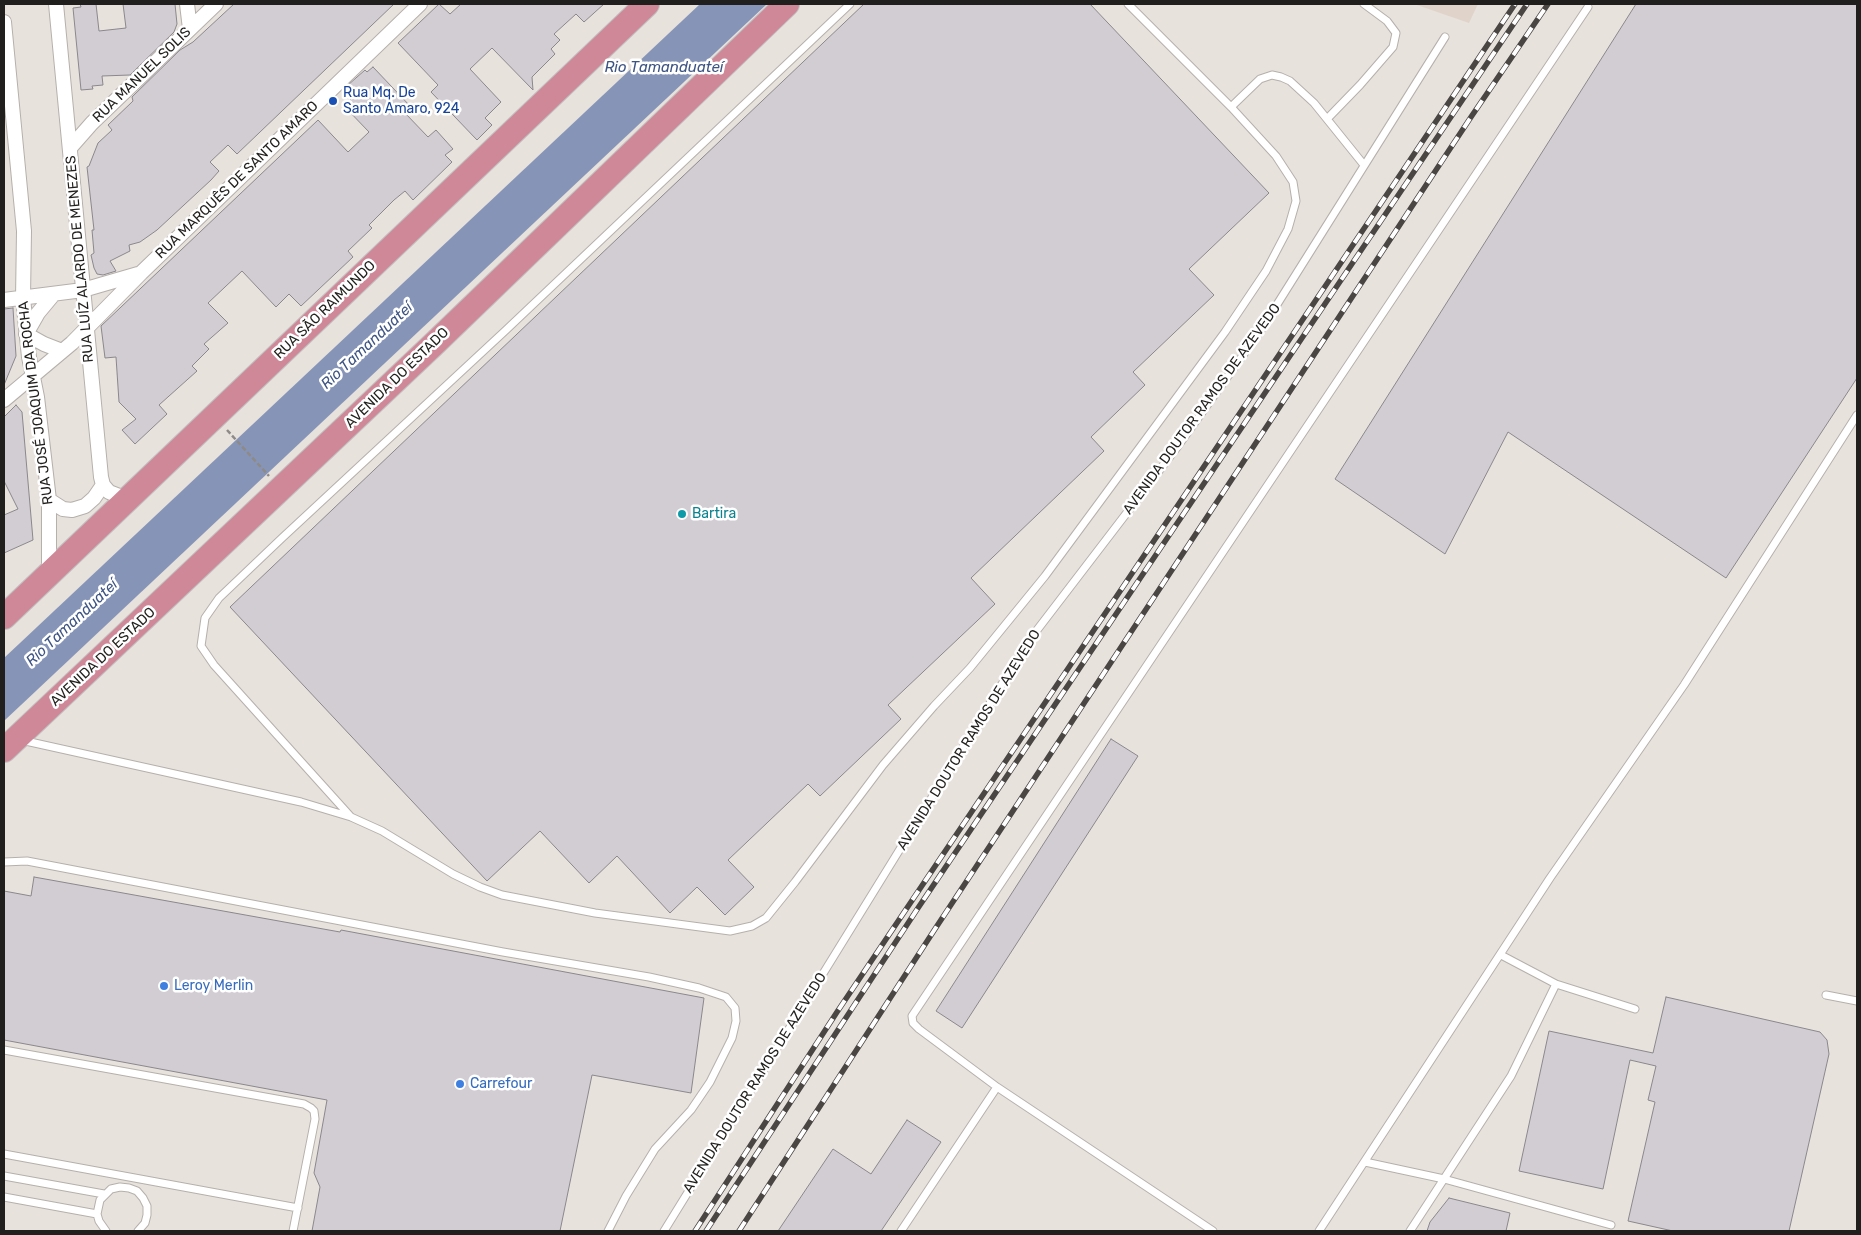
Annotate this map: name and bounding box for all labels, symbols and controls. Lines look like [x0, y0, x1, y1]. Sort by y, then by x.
street label: RUA MANUEL SOLIS [89, 24, 195, 126]
water label: Rio Tamanduateí [605, 59, 723, 77]
place label: Rua Mq. De Santo Amaro, 924 [343, 85, 459, 118]
marker: Rua Mq. De Santo Amaro, 924 [327, 95, 339, 107]
street label: RUA MARQUÊS DE SANTO AMARO [152, 98, 322, 262]
street label: RUA LUÍZ ALARDO DE MENEZES [63, 155, 97, 363]
street label: RUA SÃO RAIMUNDO [271, 257, 379, 363]
water label: Rio Tamanduateí [317, 299, 417, 393]
street label: RUA JOSÉ JOAQUIM DA ROCHA [15, 300, 57, 506]
street label: AVENIDA DOUTOR RAMOS DE AZEVEDO [1120, 300, 1284, 518]
street label: AVENIDA DO ESTADO [342, 324, 452, 432]
place label: Bartira [692, 506, 736, 522]
marker: Bartira [676, 508, 688, 520]
water label: Rio Tamanduateí [22, 576, 122, 670]
street label: AVENIDA DO ESTADO [47, 604, 159, 710]
street label: AVENIDA DOUTOR RAMOS DE AZEVEDO [894, 627, 1044, 853]
street label: AVENIDA DOUTOR RAMOS DE AZEVEDO [680, 970, 830, 1196]
place label: Leroy Merlin [174, 978, 253, 994]
marker: Leroy Merlin [158, 980, 170, 992]
place label: Carrefour [470, 1076, 532, 1092]
marker: Carrefour [454, 1078, 466, 1090]

